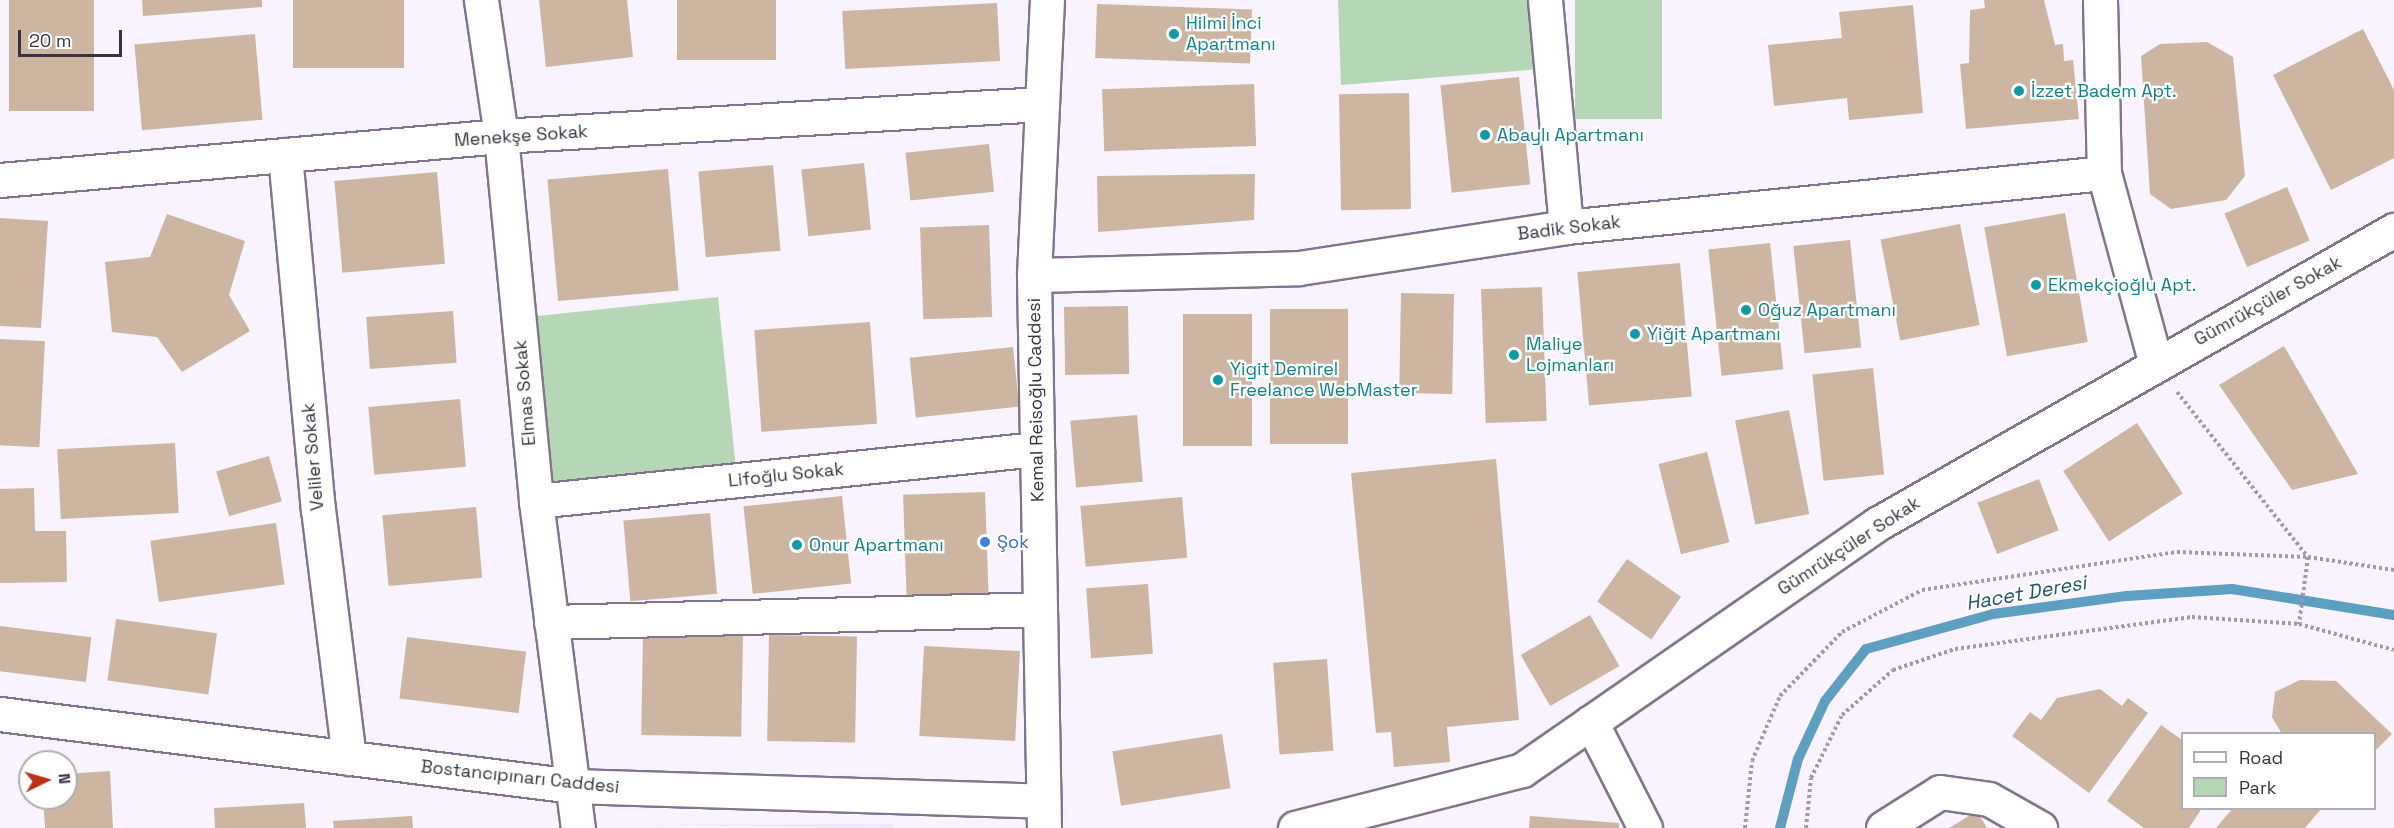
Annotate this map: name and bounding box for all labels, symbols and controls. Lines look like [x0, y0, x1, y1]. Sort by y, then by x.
place label: Hilmi İnci Apartmanı [1186, 13, 1276, 56]
scale bar [21, 18, 124, 56]
marker: Hilmi İnci Apartmanı [1167, 27, 1181, 41]
text: 20 m [29, 29, 72, 52]
place label: İzzet Badem Apt. [2031, 80, 2177, 102]
marker: İzzet Badem Apt. [2012, 84, 2026, 98]
street label: Menekşe Sokak [454, 121, 588, 151]
place label: Abaylı Apartmanı [1497, 124, 1644, 146]
marker: Abaylı Apartmanı [1478, 128, 1492, 142]
street label: Badik Sokak [1516, 211, 1622, 245]
street label: Gümrükçüler Sokak [2190, 251, 2346, 351]
place label: Ekmekçioğlu Apt. [2048, 274, 2196, 296]
marker: Ekmekçioğlu Apt. [2029, 278, 2043, 292]
street label: Kemal Reisoğlu Caddesi [1023, 298, 1049, 502]
place label: Oğuz Apartmanı [1758, 299, 1896, 321]
marker: Oğuz Apartmanı [1739, 303, 1753, 317]
place label: Yiğit Apartmanı [1647, 323, 1781, 345]
marker: Yiğit Apartmanı [1628, 327, 1642, 341]
place label: Maliye Lojmanları [1526, 334, 1614, 376]
street label: Elmas Sokak [510, 339, 540, 447]
marker: Maliye Lojmanları [1507, 348, 1521, 362]
place label: Yigit Demirel Freelance WebMaster [1230, 359, 1418, 401]
marker: Yigit Demirel Freelance WebMaster [1211, 373, 1225, 387]
street label: Veliler Sokak [298, 402, 328, 512]
street label: Lifoğlu Sokak [727, 458, 845, 492]
street label: Gümrükçüler Sokak [1774, 492, 1924, 600]
place label: Şok [997, 531, 1029, 553]
place label: Onur Apartmanı [809, 534, 944, 556]
marker: Şok [978, 535, 992, 549]
marker: Onur Apartmanı [790, 538, 804, 552]
water label: Hacet Deresi [1964, 571, 2088, 615]
legend [2181, 732, 2376, 810]
text: Road [2239, 746, 2283, 769]
north arrow [18, 750, 78, 810]
street label: Bostancıpınarı Caddesi [420, 756, 620, 798]
text: N [54, 772, 75, 785]
text: Park [2239, 776, 2276, 799]

